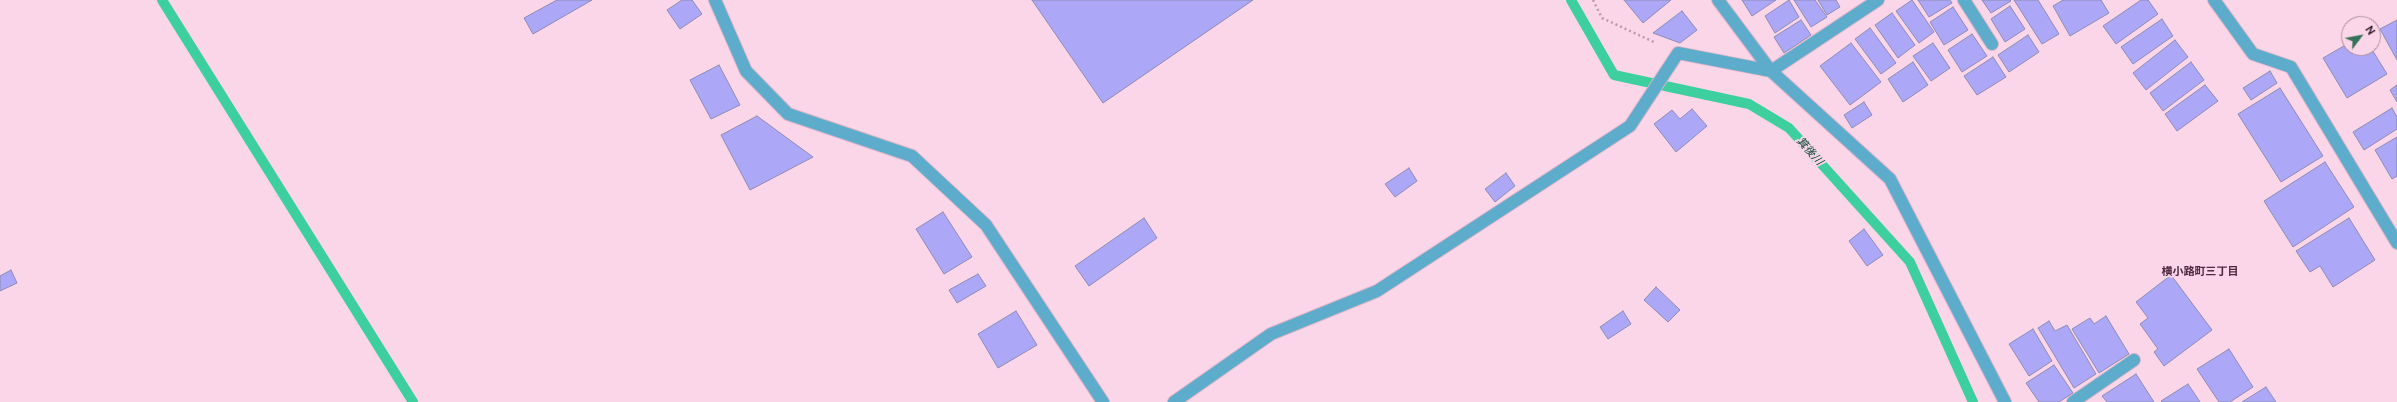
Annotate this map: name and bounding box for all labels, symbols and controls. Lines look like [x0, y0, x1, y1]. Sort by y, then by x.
north arrow [2341, 16, 2381, 56]
text: N [2363, 24, 2378, 37]
water label: 箕後川 [1794, 134, 1826, 168]
district label: 横小路町三丁目 [2162, 264, 2238, 278]

